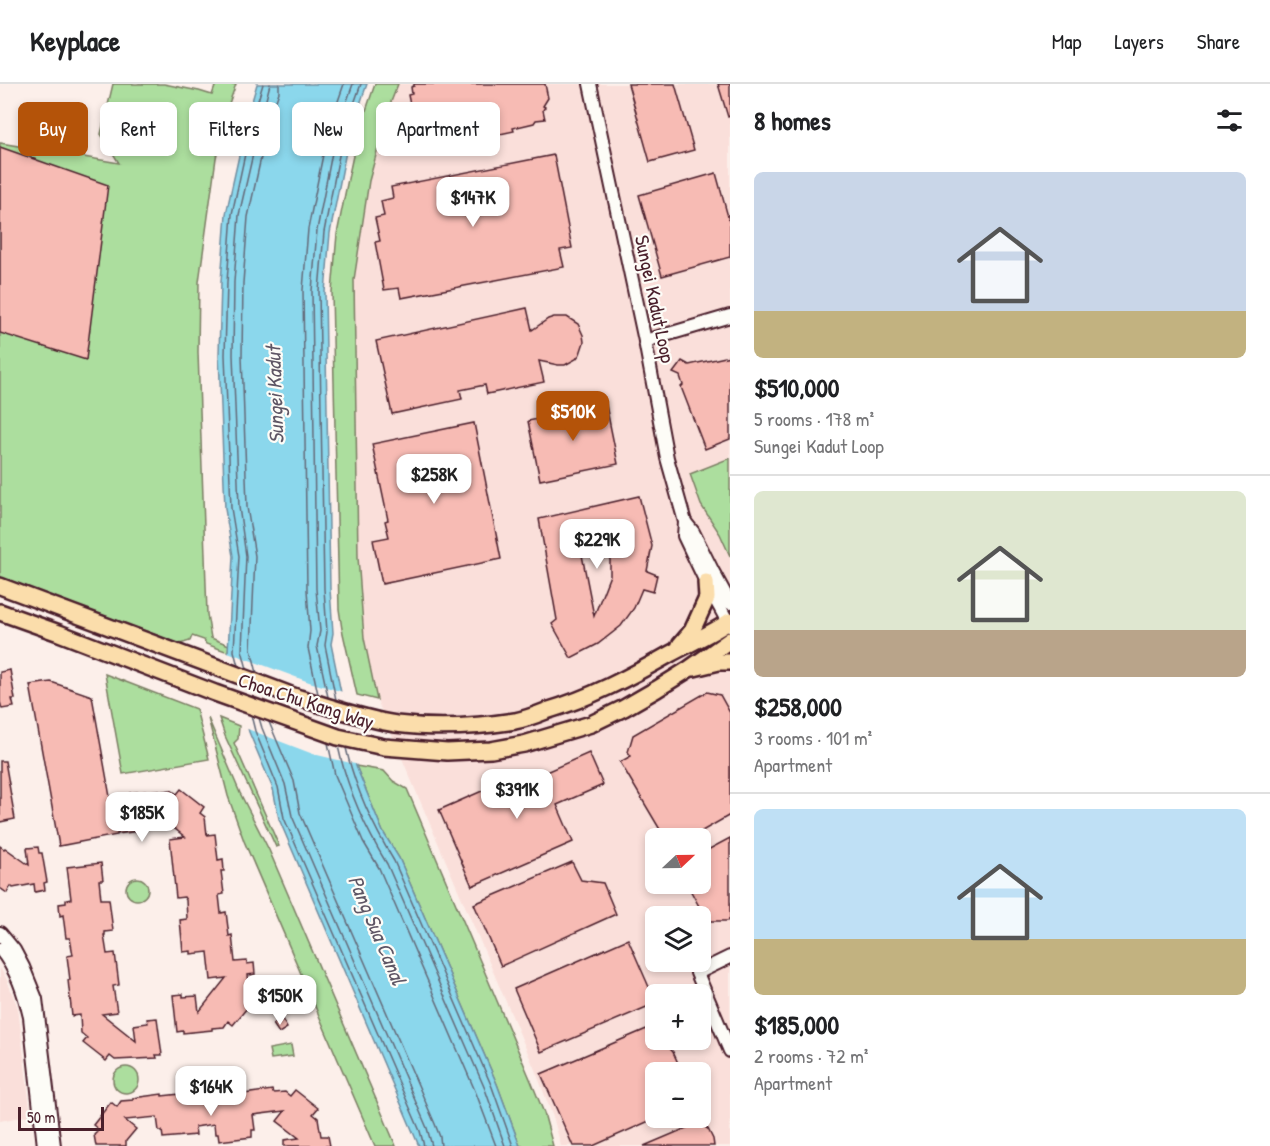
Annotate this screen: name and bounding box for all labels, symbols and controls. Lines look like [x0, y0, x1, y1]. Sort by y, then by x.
text: Keyplace [30, 22, 120, 60]
text: Map [1052, 27, 1081, 56]
text: Layers [1114, 27, 1164, 56]
text: Share [1197, 27, 1240, 56]
chip: Buy [18, 102, 88, 156]
chip: Rent [100, 102, 177, 156]
chip: Filters [189, 102, 280, 156]
chip: New [292, 102, 364, 156]
chip: Apartment [376, 102, 500, 156]
text: 8 homes [754, 103, 831, 138]
icon: filters [1213, 104, 1246, 137]
pin: $147K [431, 177, 515, 228]
text: $147K [450, 183, 496, 210]
icon: home [946, 211, 1054, 319]
street label: Sungei Kadut Loop [629, 233, 682, 366]
water label: Sungei Kadut [258, 343, 291, 444]
text: $510,000 [754, 370, 839, 405]
pin: $510K [531, 391, 615, 442]
text: $510K [550, 397, 596, 424]
text: 5 rooms · 178 m² [754, 405, 874, 432]
text: Sungei Kadut Loop [754, 432, 884, 459]
pin: $258K [392, 454, 476, 505]
text: $258K [410, 460, 458, 487]
pin: $229K [555, 519, 639, 570]
text: $229K [574, 525, 620, 552]
icon: home [946, 530, 1054, 638]
street label: Choa Chu Kang Way [235, 666, 378, 735]
text: $258,000 [754, 689, 842, 724]
text: 3 rooms · 101 m² [754, 724, 872, 751]
text: Apartment [754, 751, 832, 778]
pin: $391K [475, 769, 559, 820]
text: $391K [495, 775, 539, 802]
pin: $185K [100, 792, 184, 843]
text: $185K [120, 798, 164, 825]
north arrow [645, 828, 711, 894]
map controls [645, 828, 711, 1128]
icon: home [946, 848, 1054, 956]
water label: Pang Sua Canal [341, 871, 414, 990]
button: layers [645, 906, 711, 972]
pin: $150K [238, 975, 322, 1026]
text: $150K [257, 981, 303, 1008]
button: + [645, 984, 711, 1050]
text: $185,000 [754, 1007, 839, 1042]
text: 2 rooms · 72 m² [754, 1042, 868, 1069]
button: − [645, 1062, 711, 1128]
pin: $164K [169, 1066, 253, 1117]
text: Apartment [754, 1069, 832, 1096]
text: $164K [189, 1072, 233, 1099]
scale bar [18, 1104, 104, 1132]
text: 50 m [27, 1106, 56, 1128]

